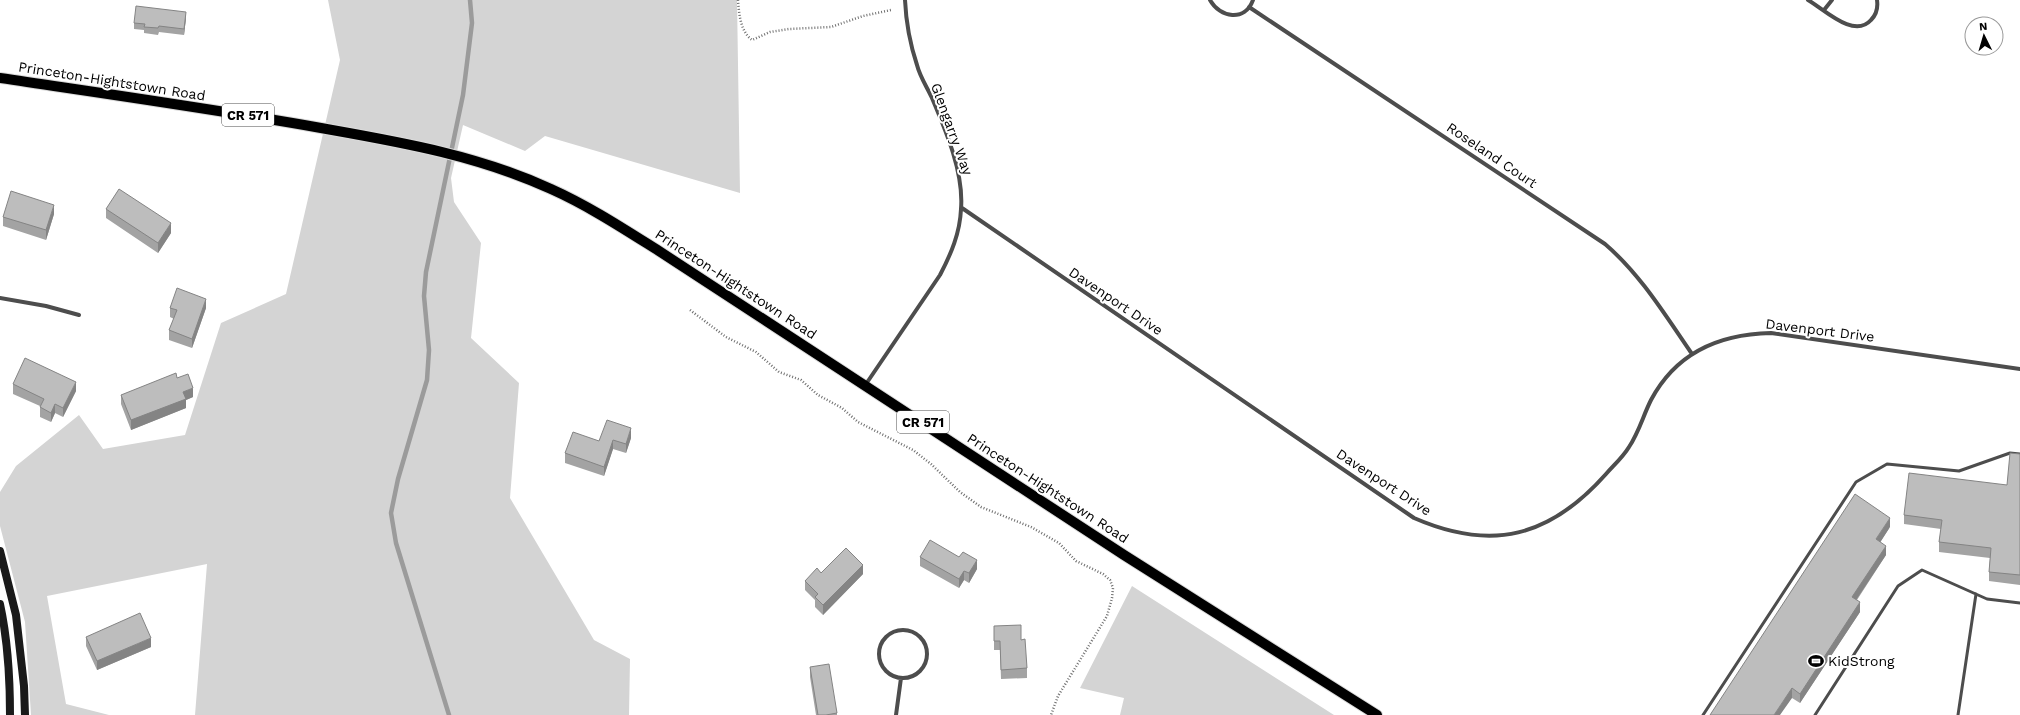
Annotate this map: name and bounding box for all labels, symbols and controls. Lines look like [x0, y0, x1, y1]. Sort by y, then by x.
north arrow [1964, 16, 2004, 56]
text: N [1979, 20, 1988, 33]
street label: Princeton-Hightstown Road [17, 58, 207, 104]
street label: Glengarry Way [928, 81, 976, 178]
road number: CR 571 [222, 104, 274, 126]
street label: Roseland Court [1444, 119, 1540, 191]
street label: Princeton-Hightstown Road [652, 226, 820, 342]
street label: Davenport Drive [1066, 264, 1166, 338]
street label: Davenport Drive [1765, 315, 1875, 345]
road number: CR 571 [897, 411, 949, 433]
street label: Princeton-Hightstown Road [964, 430, 1132, 546]
street label: Davenport Drive [1334, 445, 1434, 519]
sports icon: KidStrong [1807, 652, 1825, 670]
place label: KidStrong [1828, 653, 1895, 669]

